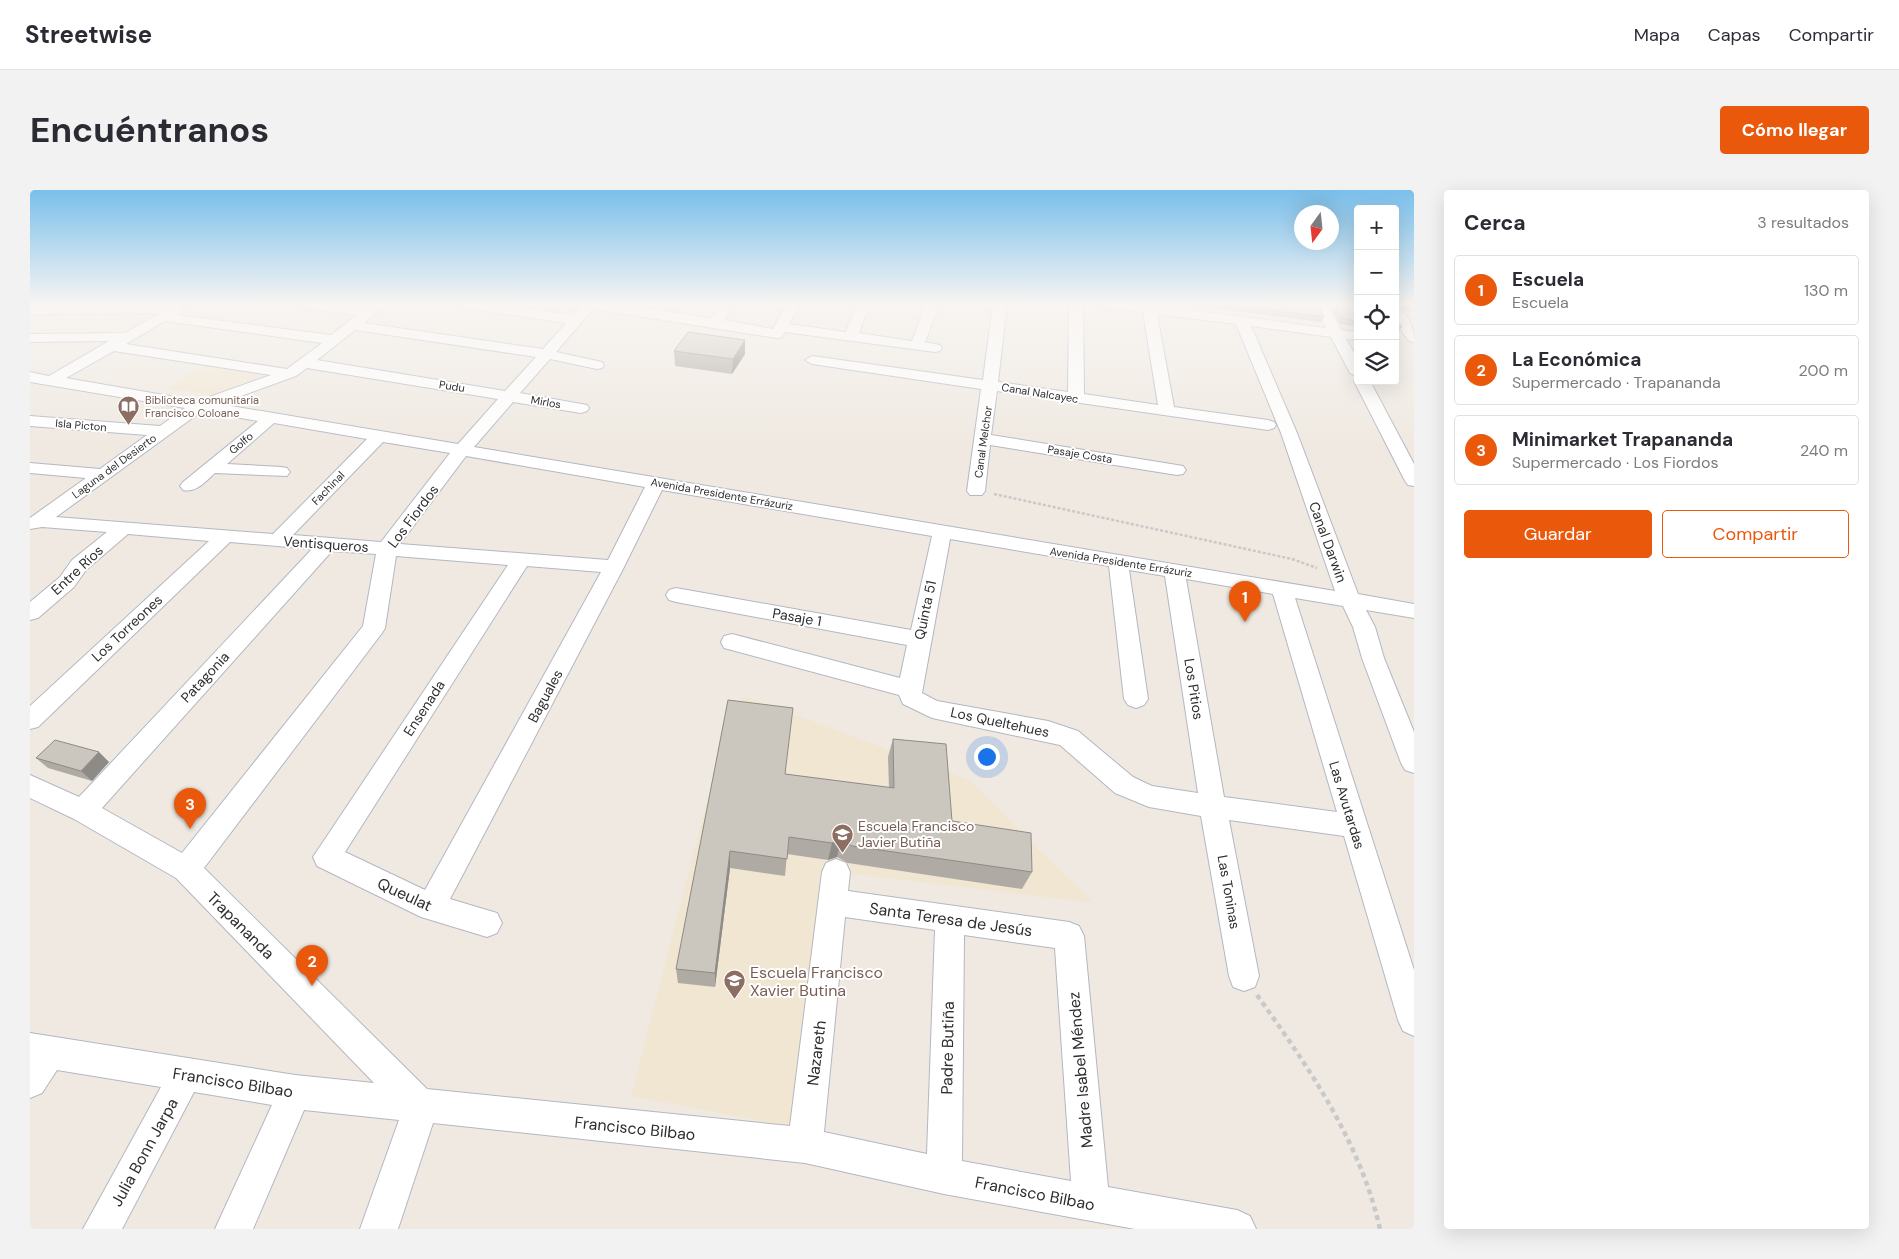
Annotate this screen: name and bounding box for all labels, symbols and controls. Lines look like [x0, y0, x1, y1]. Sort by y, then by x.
text: Streetwise [25, 19, 152, 50]
text: Mapa [1634, 23, 1680, 47]
text: Capas [1708, 23, 1761, 47]
text: Compartir [1789, 23, 1874, 47]
button: Cómo llegar [1720, 106, 1869, 154]
text: Encuéntranos [30, 107, 269, 153]
north arrow [1294, 205, 1339, 250]
map controls [1354, 205, 1399, 385]
button: + [1354, 205, 1399, 250]
text: Cerca [1464, 209, 1526, 237]
text: 3 resultados [1757, 212, 1849, 233]
button: − [1354, 250, 1399, 295]
text: Escuela [1512, 267, 1584, 292]
text: 1 [1478, 280, 1484, 301]
text: 130 m [1804, 280, 1848, 301]
text: Escuela [1512, 292, 1569, 313]
button: locate [1354, 295, 1399, 340]
button: layers [1354, 340, 1399, 385]
text: La Económica [1512, 347, 1641, 372]
text: 2 [1476, 360, 1486, 381]
text: 200 m [1799, 360, 1848, 381]
text: Supermercado · Trapananda [1512, 372, 1721, 393]
street label: Pudu [438, 377, 466, 395]
street label: Canal Nalcayec [1000, 380, 1080, 406]
street label: Mirlos [530, 392, 562, 412]
place label: Biblioteca comunitaria Francisco Coloane [145, 393, 259, 420]
library icon: Biblioteca comunitaria Francisco Coloane [117, 394, 141, 425]
street label: Canal Melchor [971, 405, 995, 479]
street label: Isla Picton [55, 416, 107, 434]
text: Minimarket Trapananda [1512, 427, 1733, 452]
street label: Golfo [226, 429, 256, 457]
street label: Laguna del Desierto [69, 431, 159, 501]
text: 3 [1476, 440, 1486, 461]
text: 240 m [1800, 440, 1848, 461]
street label: Pasaje Costa [1047, 442, 1113, 466]
text: Supermercado · Los Fiordos [1512, 452, 1718, 473]
street label: Fachinal [309, 468, 347, 508]
street label: Avenida Presidente Errázuriz [650, 475, 794, 513]
street label: Los Fiordos [383, 481, 443, 551]
street label: Canal Darwin [1305, 499, 1351, 585]
button: Guardar [1464, 510, 1652, 558]
button: Compartir [1662, 510, 1849, 558]
street label: Ventisqueros [283, 532, 369, 556]
street label: Entre Ríos [47, 541, 107, 599]
street label: Avenida Presidente Errázuriz [1049, 544, 1193, 580]
street label: Quinta 51 [910, 579, 940, 641]
pin: 1 [1229, 581, 1261, 622]
street label: Los Torreones [88, 591, 166, 665]
street label: Pasaje 1 [771, 604, 823, 630]
street label: Patagonia [177, 648, 233, 706]
street label: Los Pitios [1180, 657, 1208, 721]
street label: Baguales [524, 666, 566, 726]
street label: Ensenada [399, 677, 449, 739]
street label: Los Queltehues [949, 703, 1051, 741]
your location [974, 744, 1000, 770]
street label: Las Avutardas [1325, 759, 1369, 851]
pin: 3 [174, 788, 206, 829]
place label: Escuela Francisco Javier Butiña [858, 817, 974, 851]
school or university icon: Escuela Francisco Javier Butiña [830, 822, 854, 853]
street label: Las Toninas [1214, 854, 1244, 930]
street label: Queulat [374, 873, 436, 916]
street label: Trapananda [202, 887, 279, 964]
street label: Santa Teresa de Jesús [868, 898, 1034, 941]
pin: 2 [296, 945, 328, 986]
place label: Escuela Francisco Xavier Butina [750, 962, 883, 1001]
school or university icon: Escuela Francisco Xavier Butina [722, 969, 746, 1000]
street label: Madre Isabel Méndez [1063, 991, 1098, 1149]
street label: Padre Butiña [936, 1001, 959, 1095]
street label: Nazareth [802, 1019, 831, 1087]
street label: Francisco Bilbao [171, 1063, 295, 1102]
street label: Julia Bonn Jarpa [106, 1094, 183, 1210]
street label: Francisco Bilbao [573, 1112, 696, 1145]
street label: Francisco Bilbao [973, 1172, 1097, 1215]

